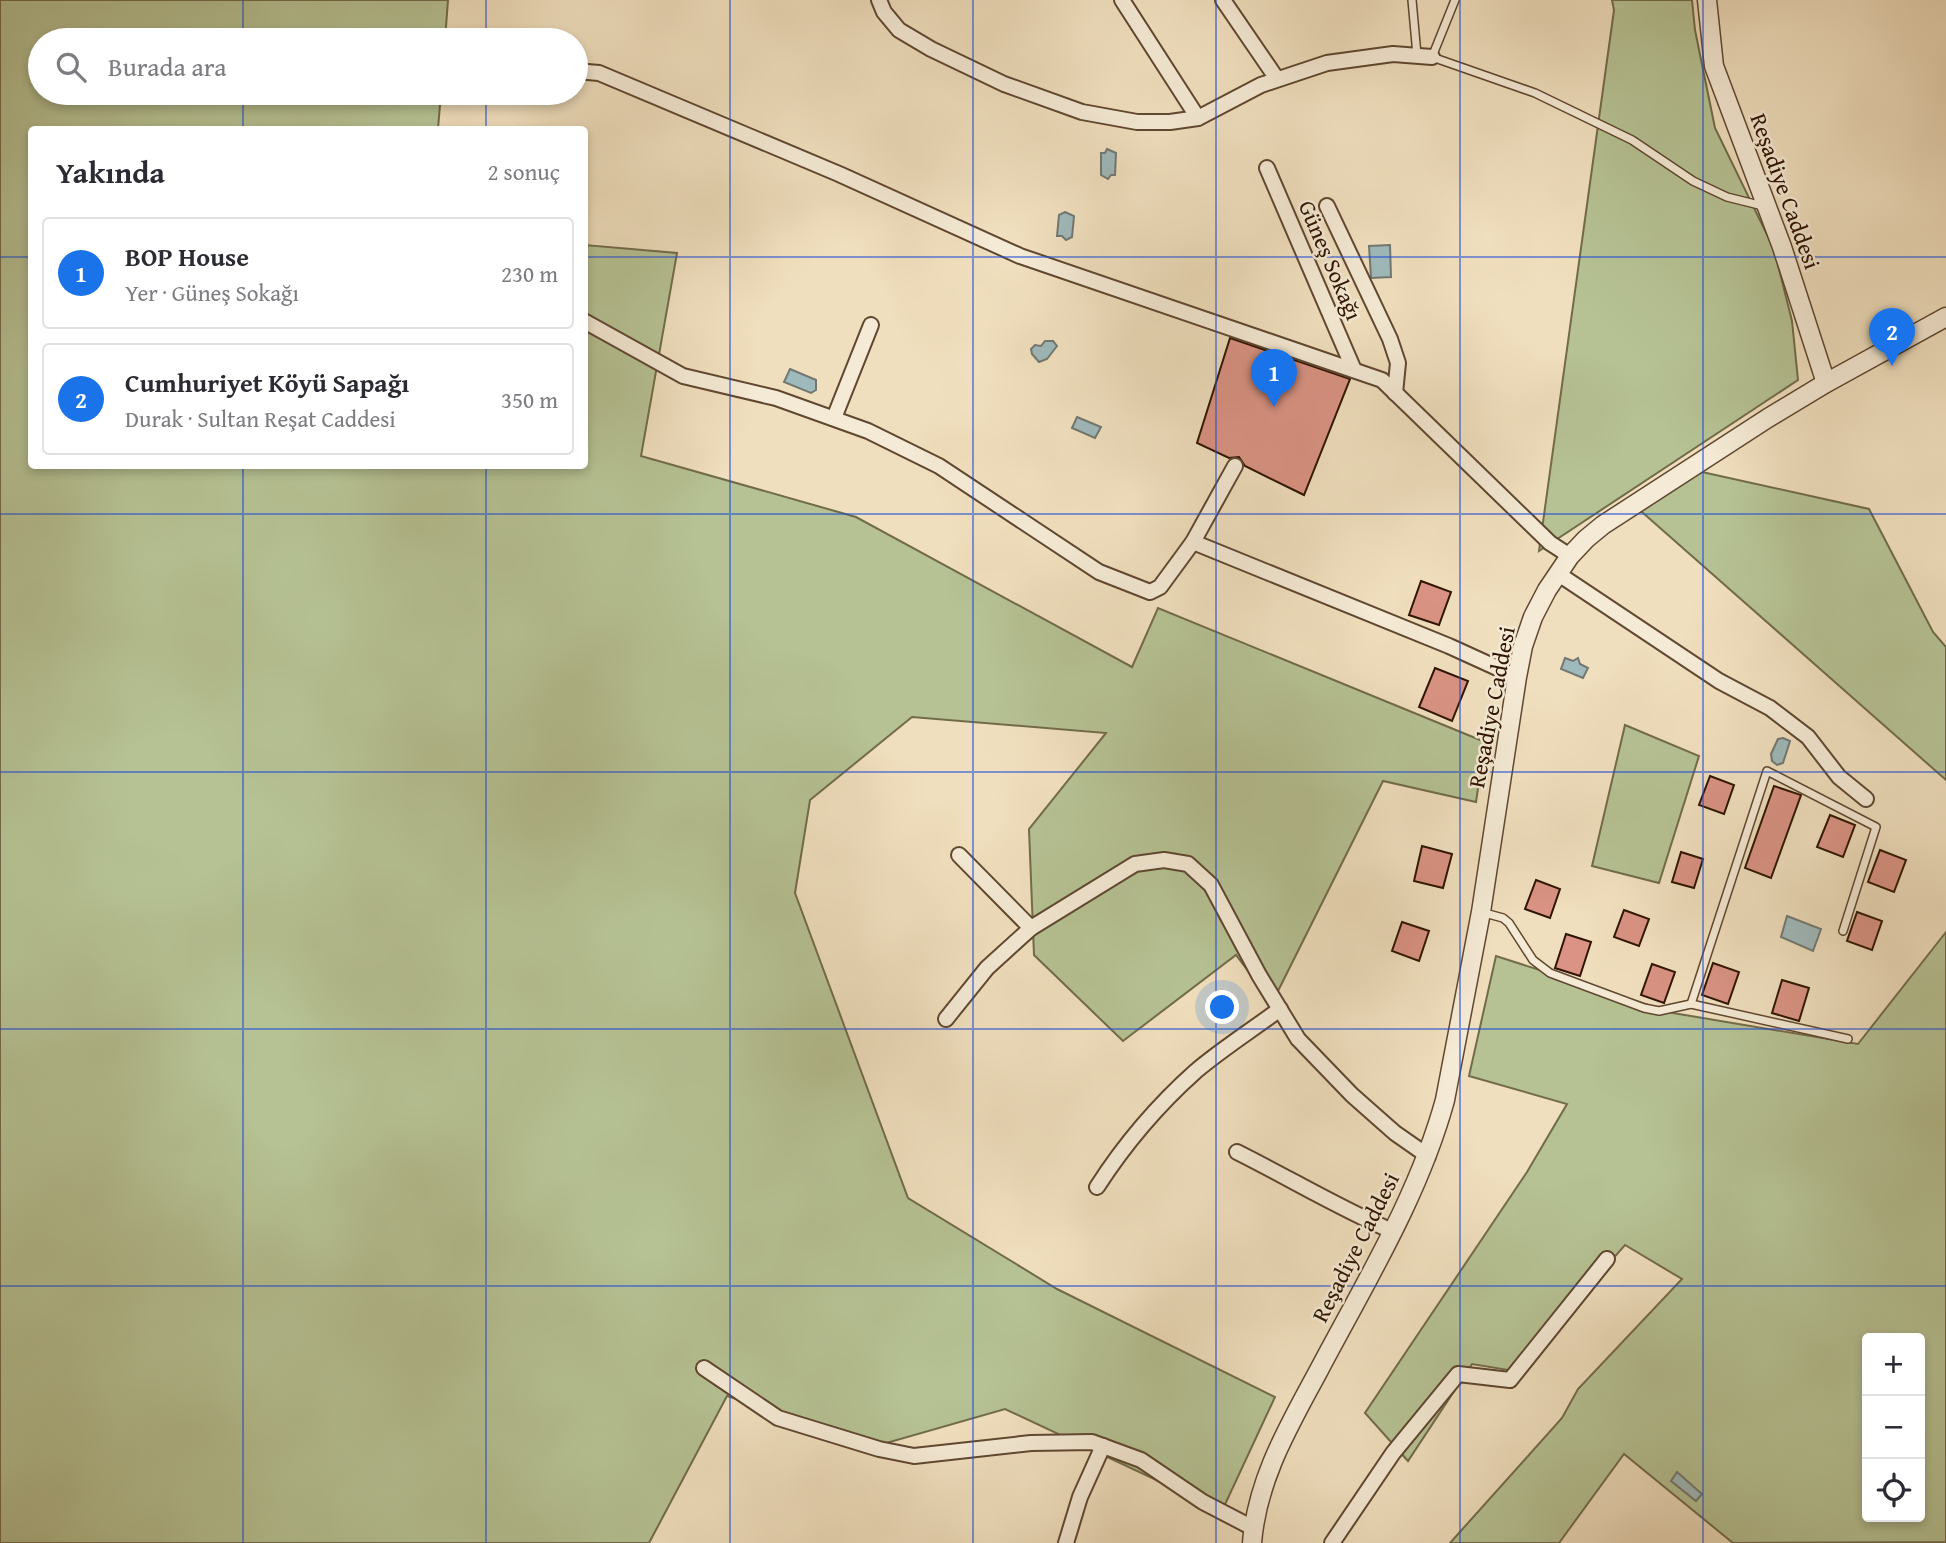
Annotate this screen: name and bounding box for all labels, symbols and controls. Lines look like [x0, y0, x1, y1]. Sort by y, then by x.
search box [28, 28, 588, 105]
text: Burada ara [108, 47, 227, 86]
icon: search [52, 48, 90, 86]
street label: Reşadiye Caddesi [1742, 108, 1830, 274]
text: Yakında [56, 150, 165, 194]
text: 2 sonuç [487, 155, 560, 188]
street label: Güneş Sokağı [1291, 195, 1371, 325]
text: BOP House [125, 237, 249, 276]
text: 1 [75, 257, 87, 290]
text: 230 m [501, 257, 558, 290]
text: Yer · Güneş Sokağı [125, 276, 299, 309]
pin: 2 [1869, 308, 1915, 366]
pin: 1 [1251, 349, 1297, 407]
text: Cumhuriyet Köyü Sapağı [125, 363, 409, 402]
text: 2 [75, 383, 87, 416]
text: 350 m [501, 383, 558, 416]
text: Durak · Sultan Reşat Caddesi [125, 402, 396, 435]
street label: Reşadiye Caddesi [1459, 623, 1523, 791]
your location [1205, 990, 1239, 1024]
street label: Reşadiye Caddesi [1303, 1166, 1407, 1328]
map controls [1862, 1333, 1925, 1522]
button: + [1862, 1333, 1925, 1396]
button: − [1862, 1396, 1925, 1459]
button: locate [1862, 1459, 1925, 1522]

